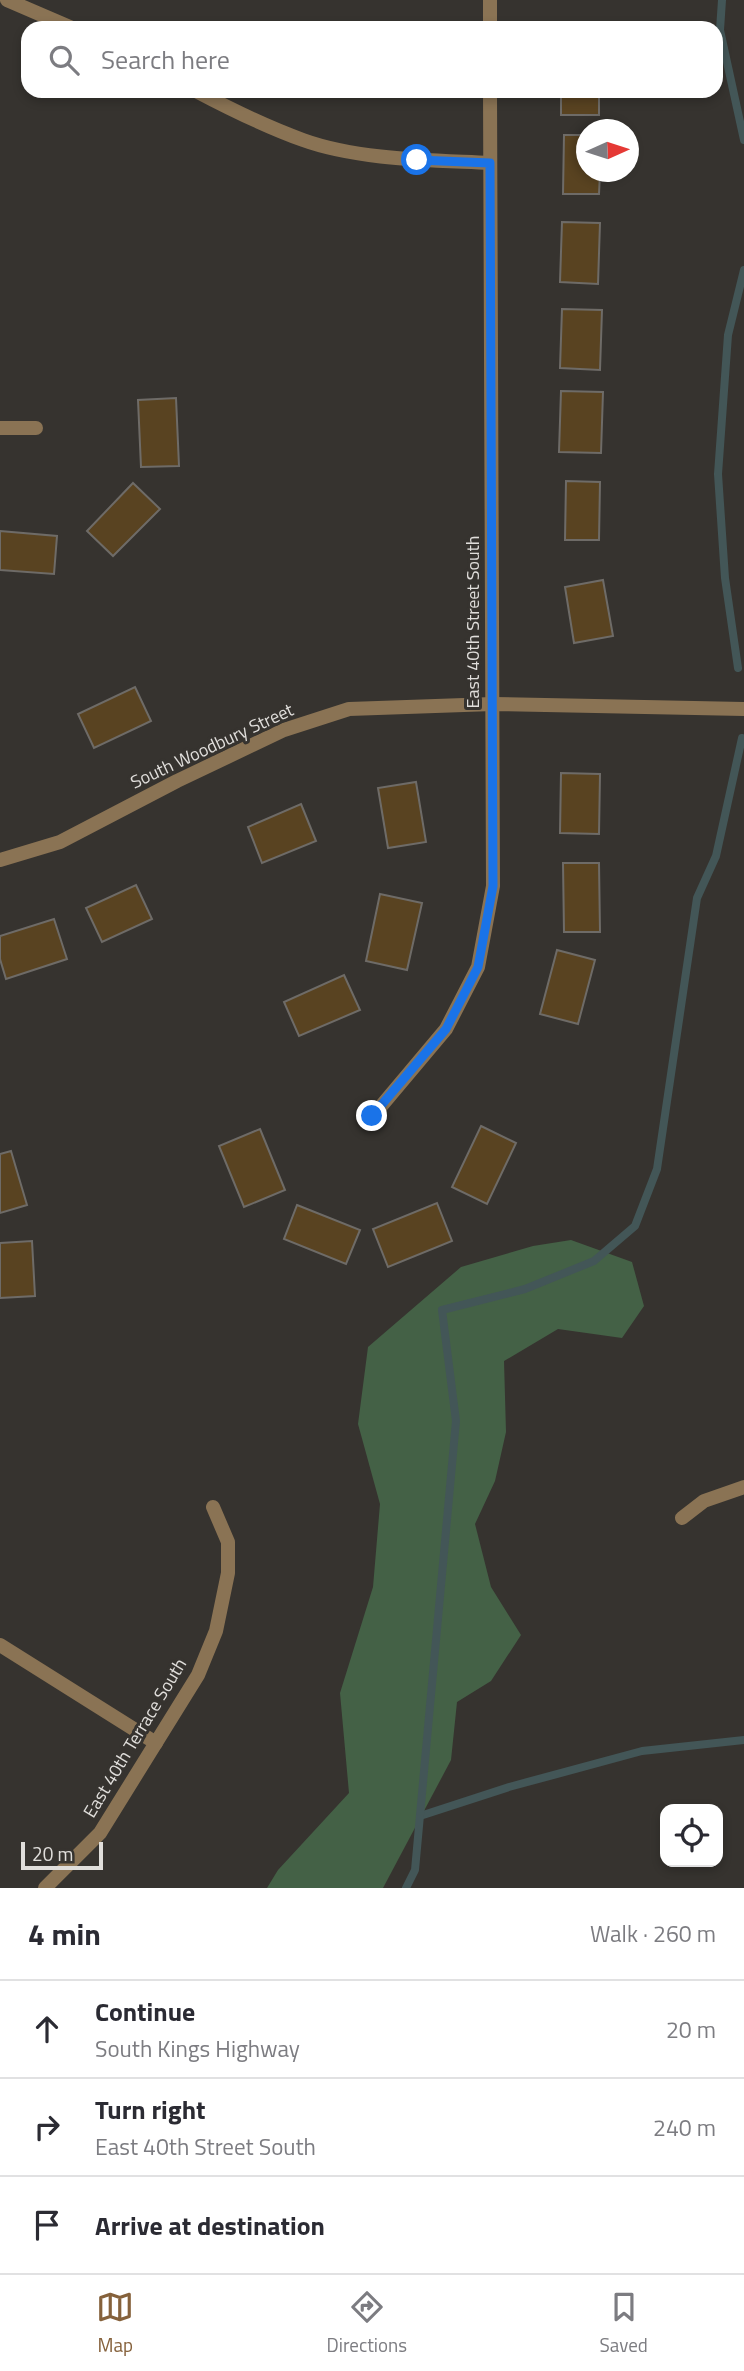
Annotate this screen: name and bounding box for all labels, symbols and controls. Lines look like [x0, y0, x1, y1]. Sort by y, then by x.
search box [21, 21, 723, 98]
text: Search here [101, 40, 230, 79]
icon: search [45, 41, 83, 79]
north arrow [576, 119, 639, 182]
route start [401, 144, 432, 175]
street label: East 40th Street South [459, 536, 486, 708]
street label: South Woodbury Street [126, 696, 298, 795]
route end [356, 1100, 387, 1131]
street label: East 40th Terrace South [76, 1653, 193, 1823]
map controls [660, 1804, 723, 1867]
button: locate [660, 1804, 723, 1867]
scale bar [21, 1839, 103, 1871]
text: 20 m [32, 1839, 73, 1868]
text: 4 min [28, 1911, 101, 1957]
text: Walk · 260 m [590, 1916, 716, 1951]
text: Continue [95, 1992, 195, 2031]
icon: ahead [28, 2010, 66, 2048]
text: 20 m [666, 2012, 716, 2047]
text: South Kings Highway [95, 2031, 300, 2066]
text: Turn right [95, 2090, 206, 2129]
icon: right [28, 2108, 66, 2146]
text: 240 m [653, 2110, 716, 2145]
text: East 40th Street South [95, 2129, 316, 2164]
icon: arrive [28, 2206, 66, 2244]
text: Arrive at destination [95, 2206, 325, 2245]
tab: Map [96, 2288, 134, 2359]
tab: Directions [327, 2288, 407, 2359]
tab: Saved [599, 2288, 648, 2359]

